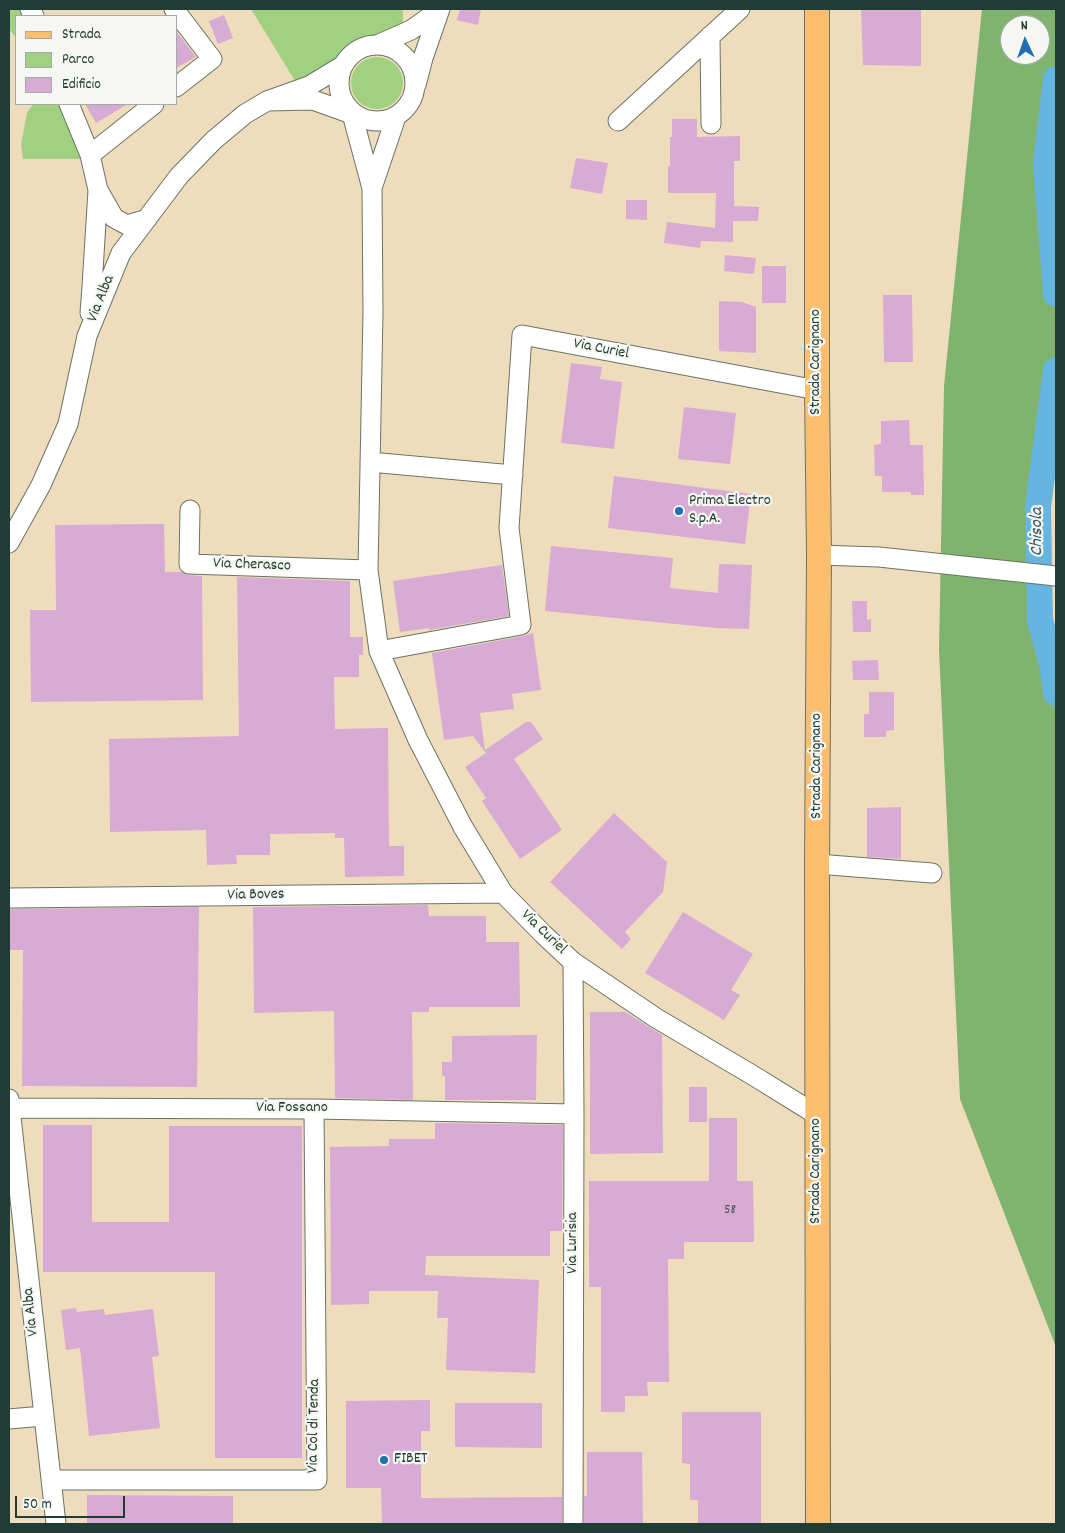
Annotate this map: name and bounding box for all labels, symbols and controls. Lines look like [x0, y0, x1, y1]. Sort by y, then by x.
legend [15, 15, 178, 105]
north arrow [1000, 15, 1050, 65]
text: N [1020, 16, 1028, 36]
text: Strada [62, 24, 101, 46]
text: Parco [62, 49, 94, 71]
text: Edificio [62, 74, 101, 96]
street label: Via Alba [84, 273, 120, 325]
street label: Strada Carignano [807, 309, 827, 415]
street label: Via Curiel [572, 335, 630, 365]
place label: Prima Electro S.p.A. [689, 492, 771, 530]
marker: Prima Electro S.p.A. [673, 505, 685, 517]
water label: Chisola [1028, 508, 1050, 556]
street label: Via Cherasco [213, 555, 291, 577]
street label: Strada Carignano [808, 713, 828, 819]
street label: Via Boves [227, 886, 285, 906]
street label: Via Curiel [516, 907, 570, 959]
street label: Via Fossano [256, 1099, 328, 1119]
street label: Strada Carignano [807, 1118, 827, 1224]
house number: 58 [724, 1203, 736, 1219]
street label: Via Lurisia [564, 1212, 584, 1274]
street label: Via Alba [20, 1287, 44, 1337]
street label: Via Col di Tenda [305, 1379, 325, 1473]
place label: FIBET [394, 1450, 427, 1470]
marker: FIBET [378, 1454, 390, 1466]
scale bar [18, 1486, 128, 1518]
text: 50 m [23, 1494, 52, 1516]

